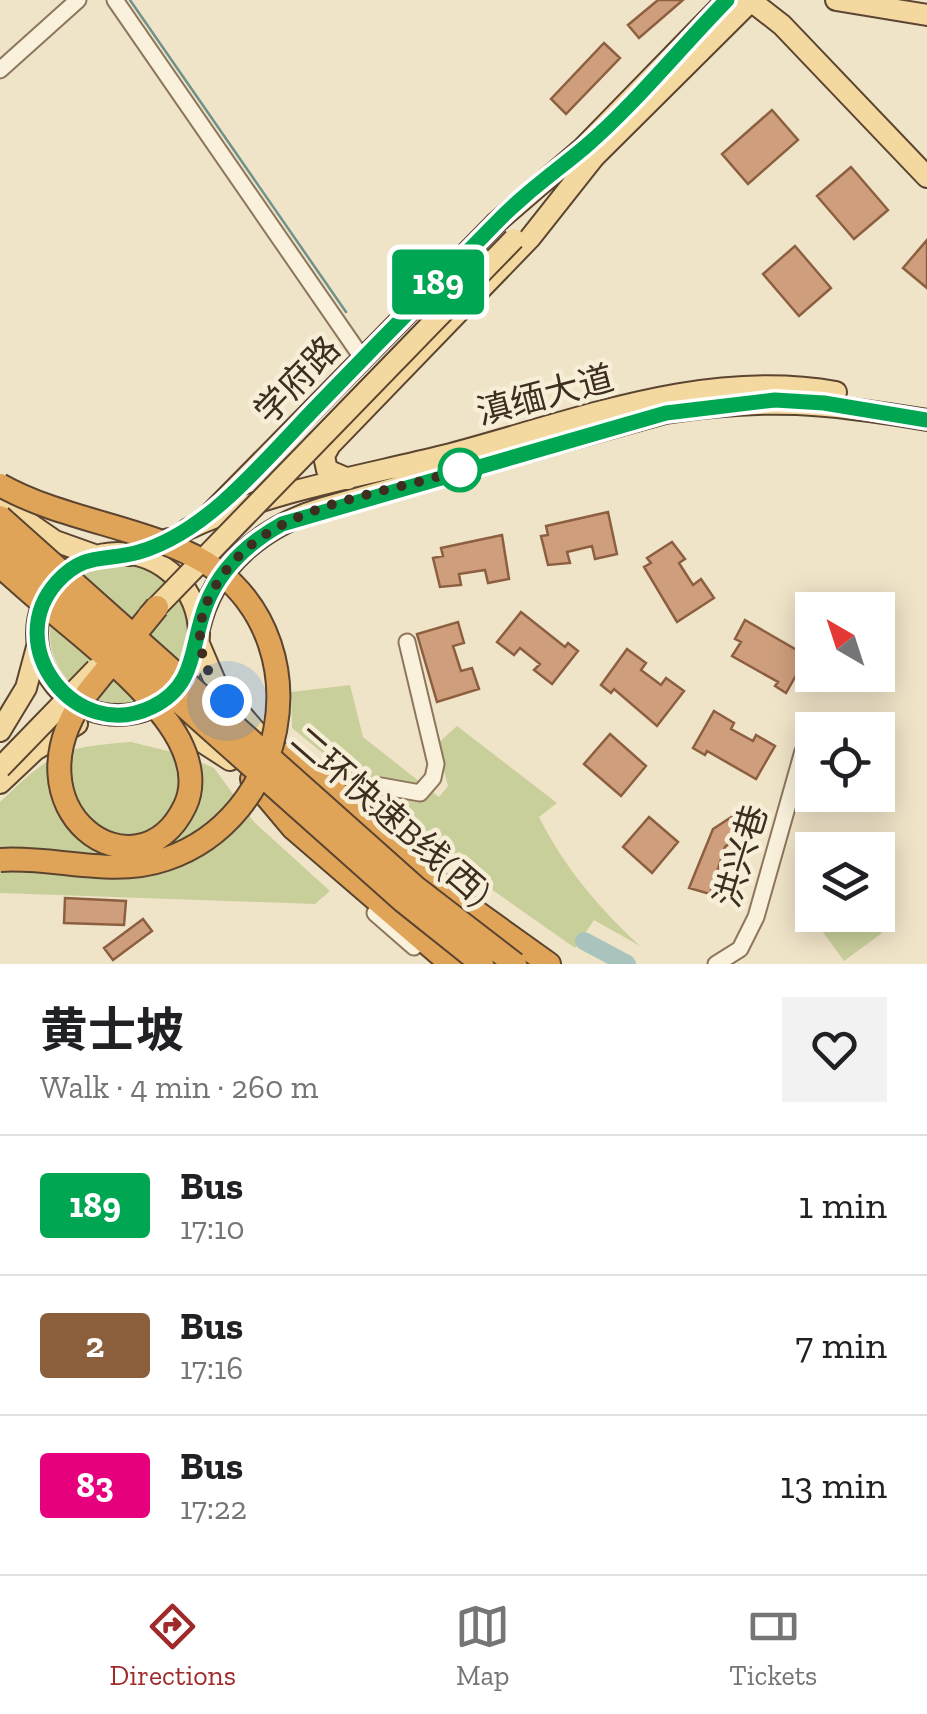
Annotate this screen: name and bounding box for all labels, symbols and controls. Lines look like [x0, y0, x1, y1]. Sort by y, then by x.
line badge: 189 [380, 250, 496, 314]
text: 189 [412, 261, 464, 303]
street label: 学府路 [245, 328, 349, 432]
street label: 滇缅大道 [472, 357, 618, 433]
unlabelled marker [439, 449, 481, 491]
north arrow [795, 592, 895, 692]
map controls [795, 592, 895, 932]
your location [202, 676, 252, 726]
button: locate [795, 712, 895, 812]
street label: 二环快速B线(西) [283, 718, 499, 914]
street label: 洪兴巷 [706, 800, 776, 912]
button: layers [795, 832, 895, 932]
button: heart [782, 997, 887, 1102]
text: 黄士坡 [40, 1002, 184, 1059]
text: Walk · 4 min · 260 m [40, 1068, 318, 1106]
text: Bus [180, 1163, 243, 1209]
text: 1 min [799, 1182, 887, 1228]
text: 189 [69, 1184, 121, 1226]
text: 17:10 [180, 1209, 245, 1247]
text: Bus [180, 1303, 243, 1349]
text: 7 min [795, 1322, 887, 1368]
text: 2 [86, 1324, 104, 1366]
text: 17:16 [180, 1349, 243, 1387]
text: Bus [180, 1443, 243, 1489]
text: 13 min [780, 1462, 887, 1508]
text: 83 [76, 1464, 114, 1506]
text: 17:22 [180, 1489, 247, 1527]
tab: Directions [110, 1599, 236, 1692]
tab: Map [455, 1599, 510, 1692]
tab: Tickets [729, 1599, 817, 1692]

